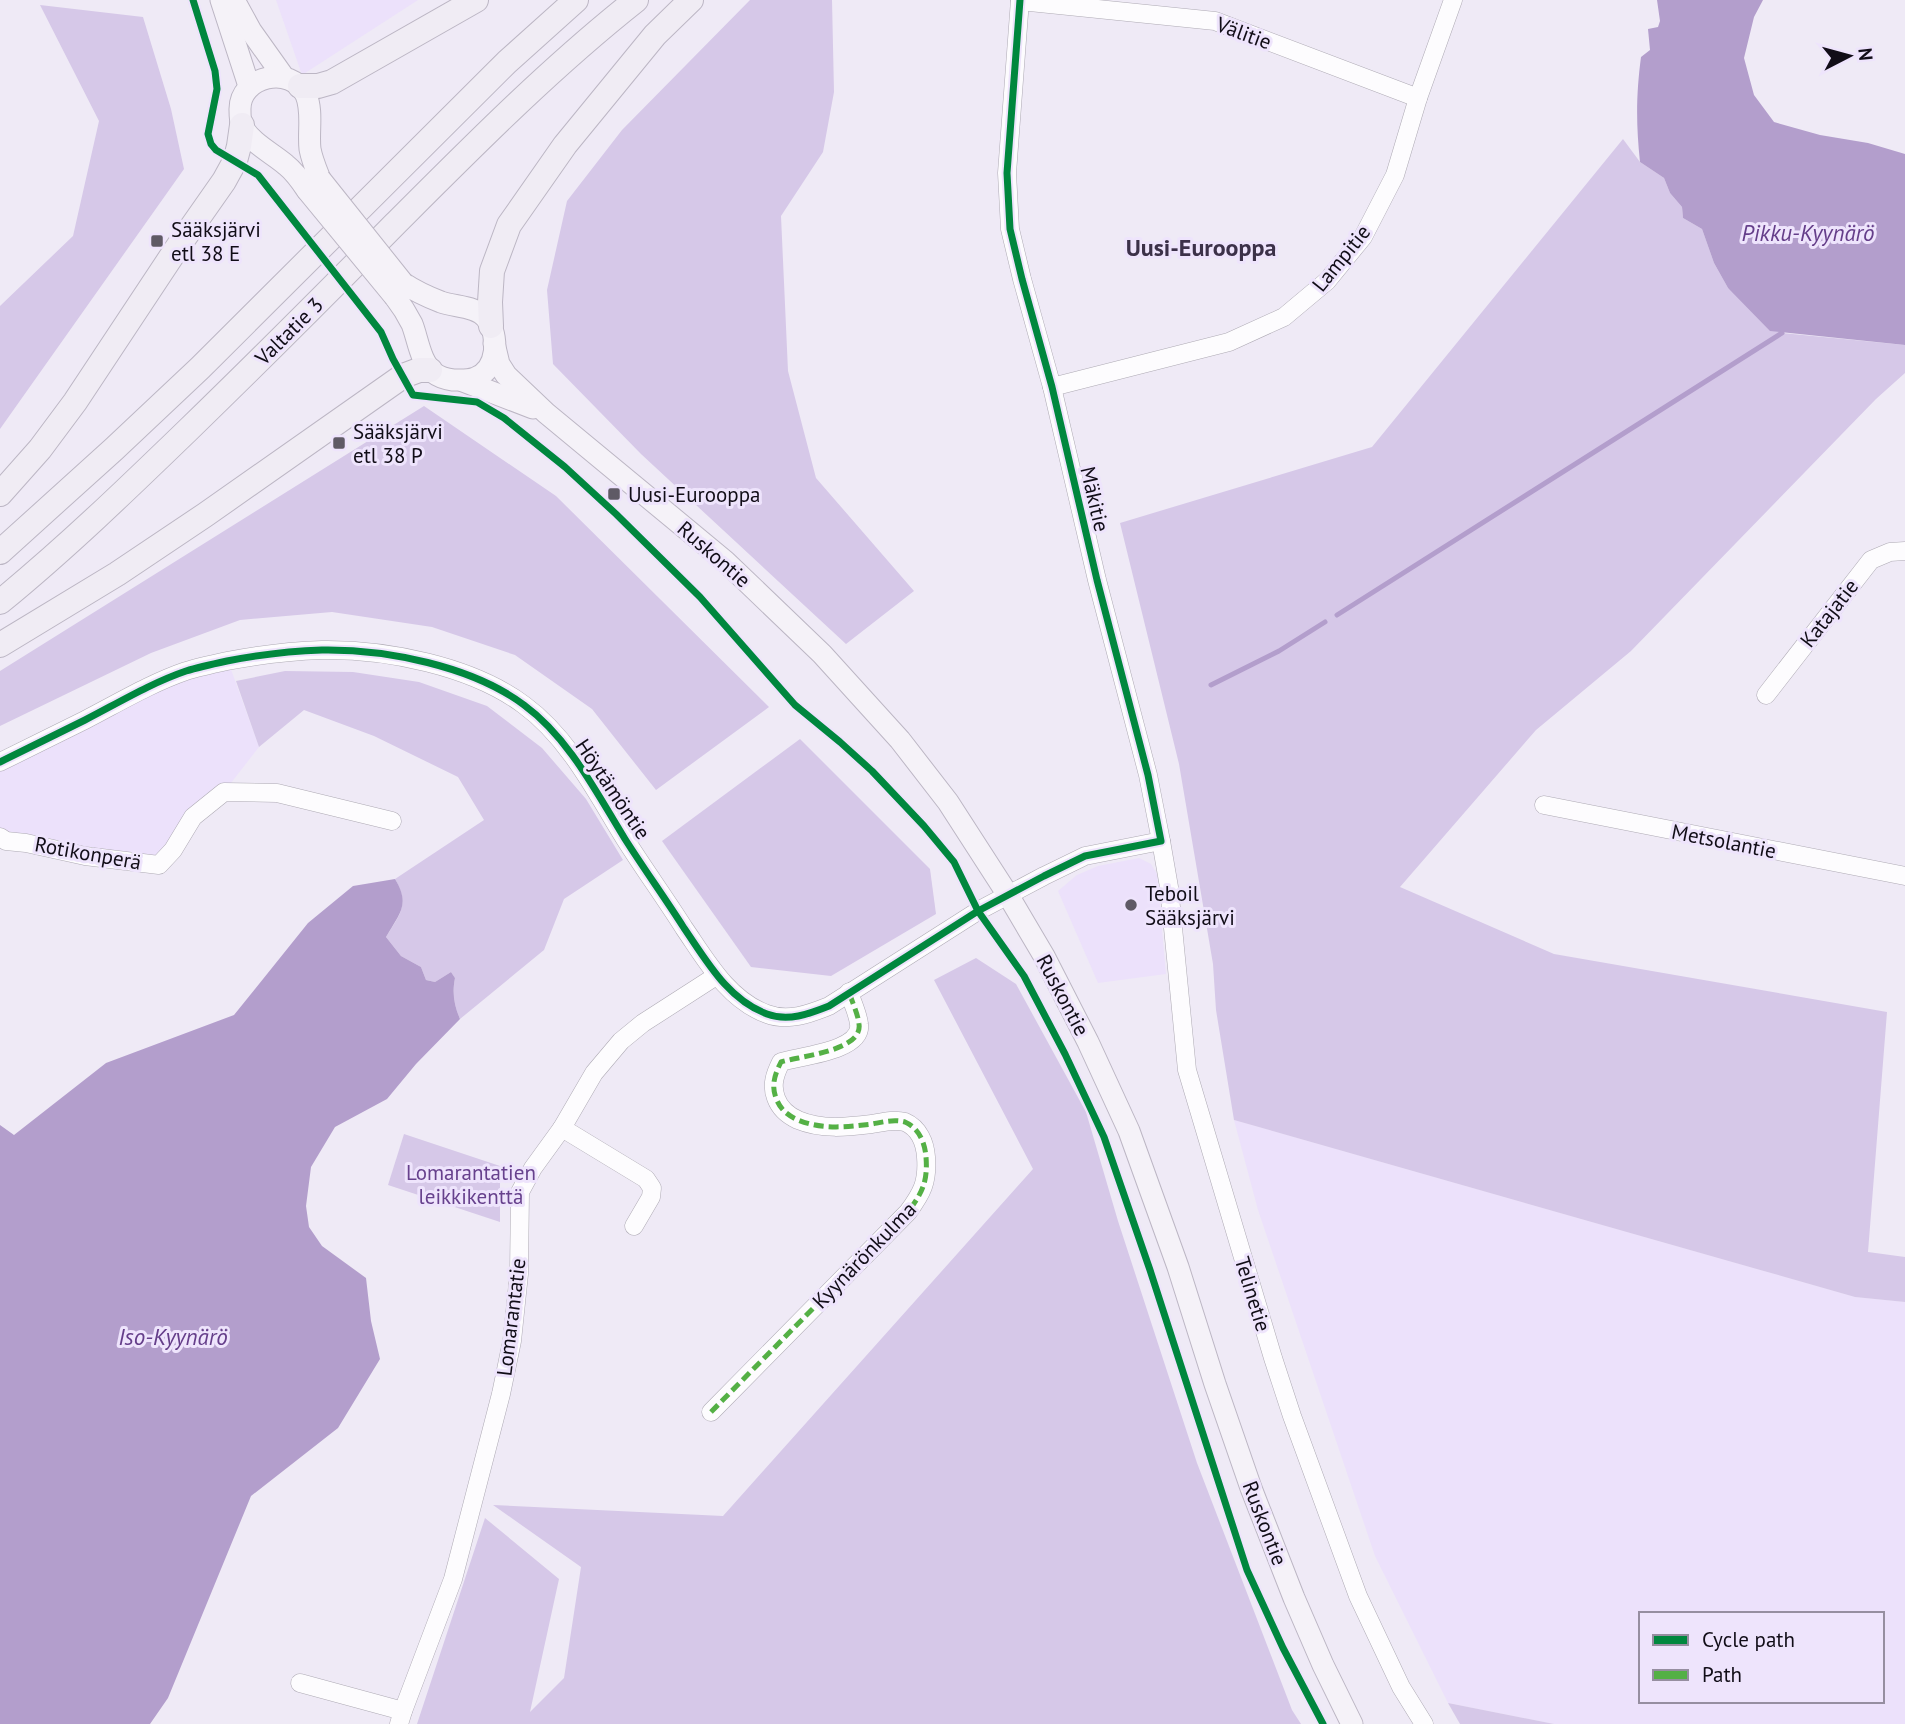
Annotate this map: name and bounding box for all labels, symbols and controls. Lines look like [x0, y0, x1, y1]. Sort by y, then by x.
street label: Välitie [1212, 10, 1275, 55]
north arrow [1814, 21, 1884, 91]
text: N [1853, 47, 1878, 62]
place label: Sääksjärvi etl 38 E [171, 216, 261, 267]
water label: Pikku-Kyynärö [1741, 218, 1875, 247]
street label: Lampitie [1306, 219, 1376, 297]
district label: Uusi-Eurooppa [1126, 232, 1276, 263]
marker: Sääksjärvi etl 38 E [149, 233, 165, 249]
street label: Valtatie 3 [249, 291, 329, 371]
place label: Sääksjärvi etl 38 P [353, 418, 443, 469]
marker: Sääksjärvi etl 38 P [331, 435, 347, 451]
street label: Mäkitie [1074, 464, 1116, 534]
place label: Uusi-Eurooppa [628, 481, 760, 508]
marker: Uusi-Eurooppa [606, 486, 622, 502]
street label: Ruskontie [672, 515, 756, 593]
street label: Katajatie [1794, 573, 1864, 653]
street label: Höytämöntie [569, 734, 657, 844]
street label: Metsolantie [1669, 818, 1779, 864]
street label: Rotikonperä [33, 830, 143, 876]
place label: Teboil Sääksjärvi [1145, 880, 1235, 931]
marker: Teboil Sääksjärvi [1123, 897, 1139, 913]
street label: Ruskontie [1030, 950, 1096, 1040]
park label: Lomarantatien leikkikenttä [406, 1159, 536, 1210]
street label: Kyynärönkulma [806, 1196, 922, 1314]
street label: Telinetie [1229, 1253, 1277, 1335]
street label: Lomarantatie [490, 1257, 532, 1377]
water label: Iso-Kyynärö [118, 1322, 228, 1351]
street label: Ruskontie [1237, 1477, 1293, 1569]
legend [1639, 1612, 1884, 1703]
text: Cycle path [1702, 1626, 1795, 1653]
text: Path [1702, 1661, 1742, 1688]

